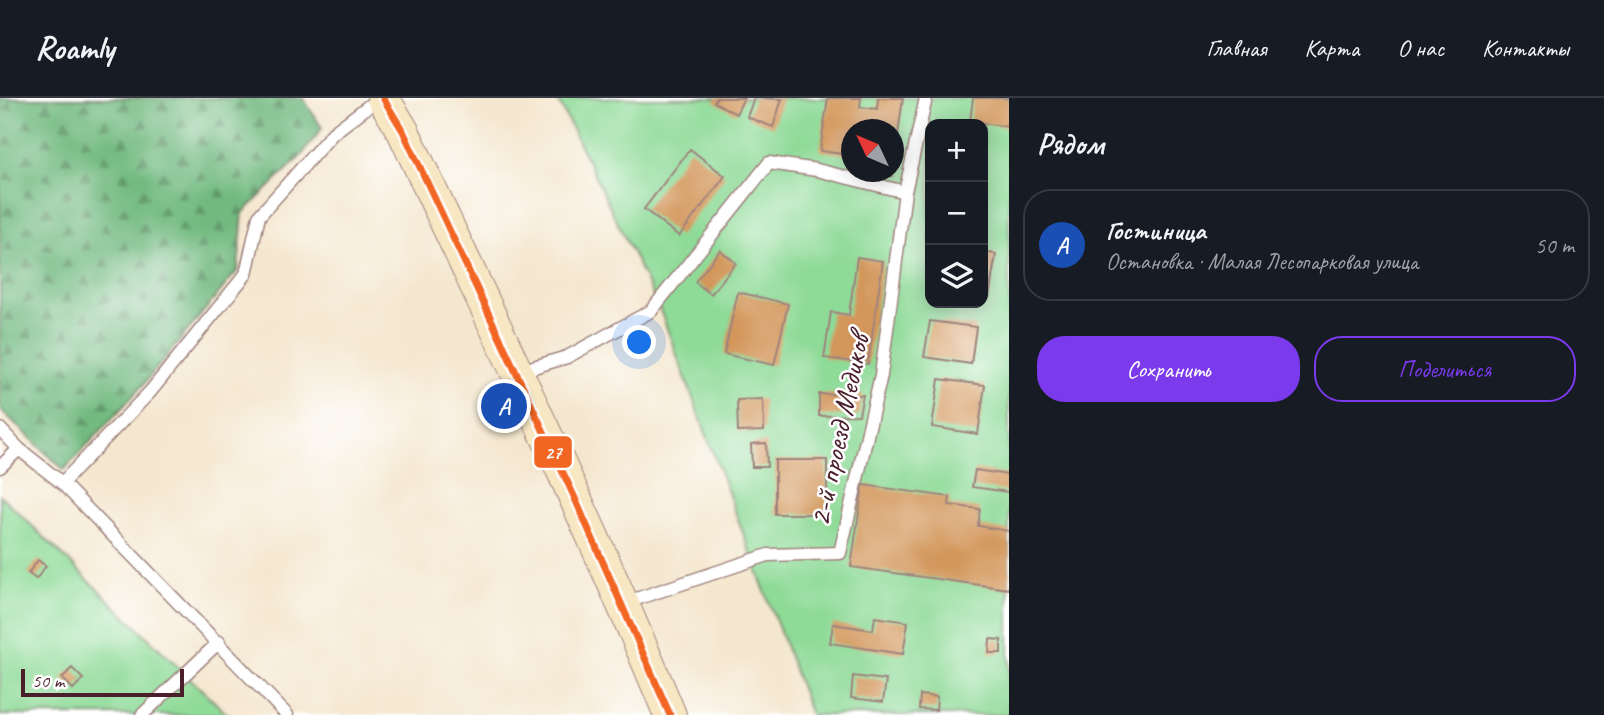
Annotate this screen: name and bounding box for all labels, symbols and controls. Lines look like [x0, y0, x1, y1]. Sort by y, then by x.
text: Roamly [35, 27, 114, 69]
text: Главная [1206, 33, 1267, 63]
text: Карта [1305, 33, 1359, 63]
text: О нас [1397, 33, 1444, 63]
text: Контакты [1482, 33, 1569, 63]
north arrow [841, 119, 904, 182]
map controls [925, 119, 988, 308]
button: + [925, 119, 988, 182]
text: Рядом [1037, 125, 1104, 163]
button: − [925, 182, 988, 245]
text: Гостиница [1106, 214, 1206, 247]
text: A [1056, 231, 1068, 260]
text: 50 m [1535, 231, 1574, 260]
button: layers [925, 245, 988, 308]
text: Остановка · Малая Лесопарковая улица [1106, 247, 1418, 276]
street label: 2-й проезд Медиков [800, 324, 879, 529]
your location [622, 325, 656, 359]
button: Сохранить [1037, 336, 1300, 402]
button: Поделиться [1314, 336, 1576, 402]
pin: A [481, 380, 527, 432]
line badge: 27 [533, 435, 573, 469]
text: 27 [544, 441, 564, 465]
scale bar [21, 666, 184, 698]
text: 50 m [32, 669, 64, 693]

